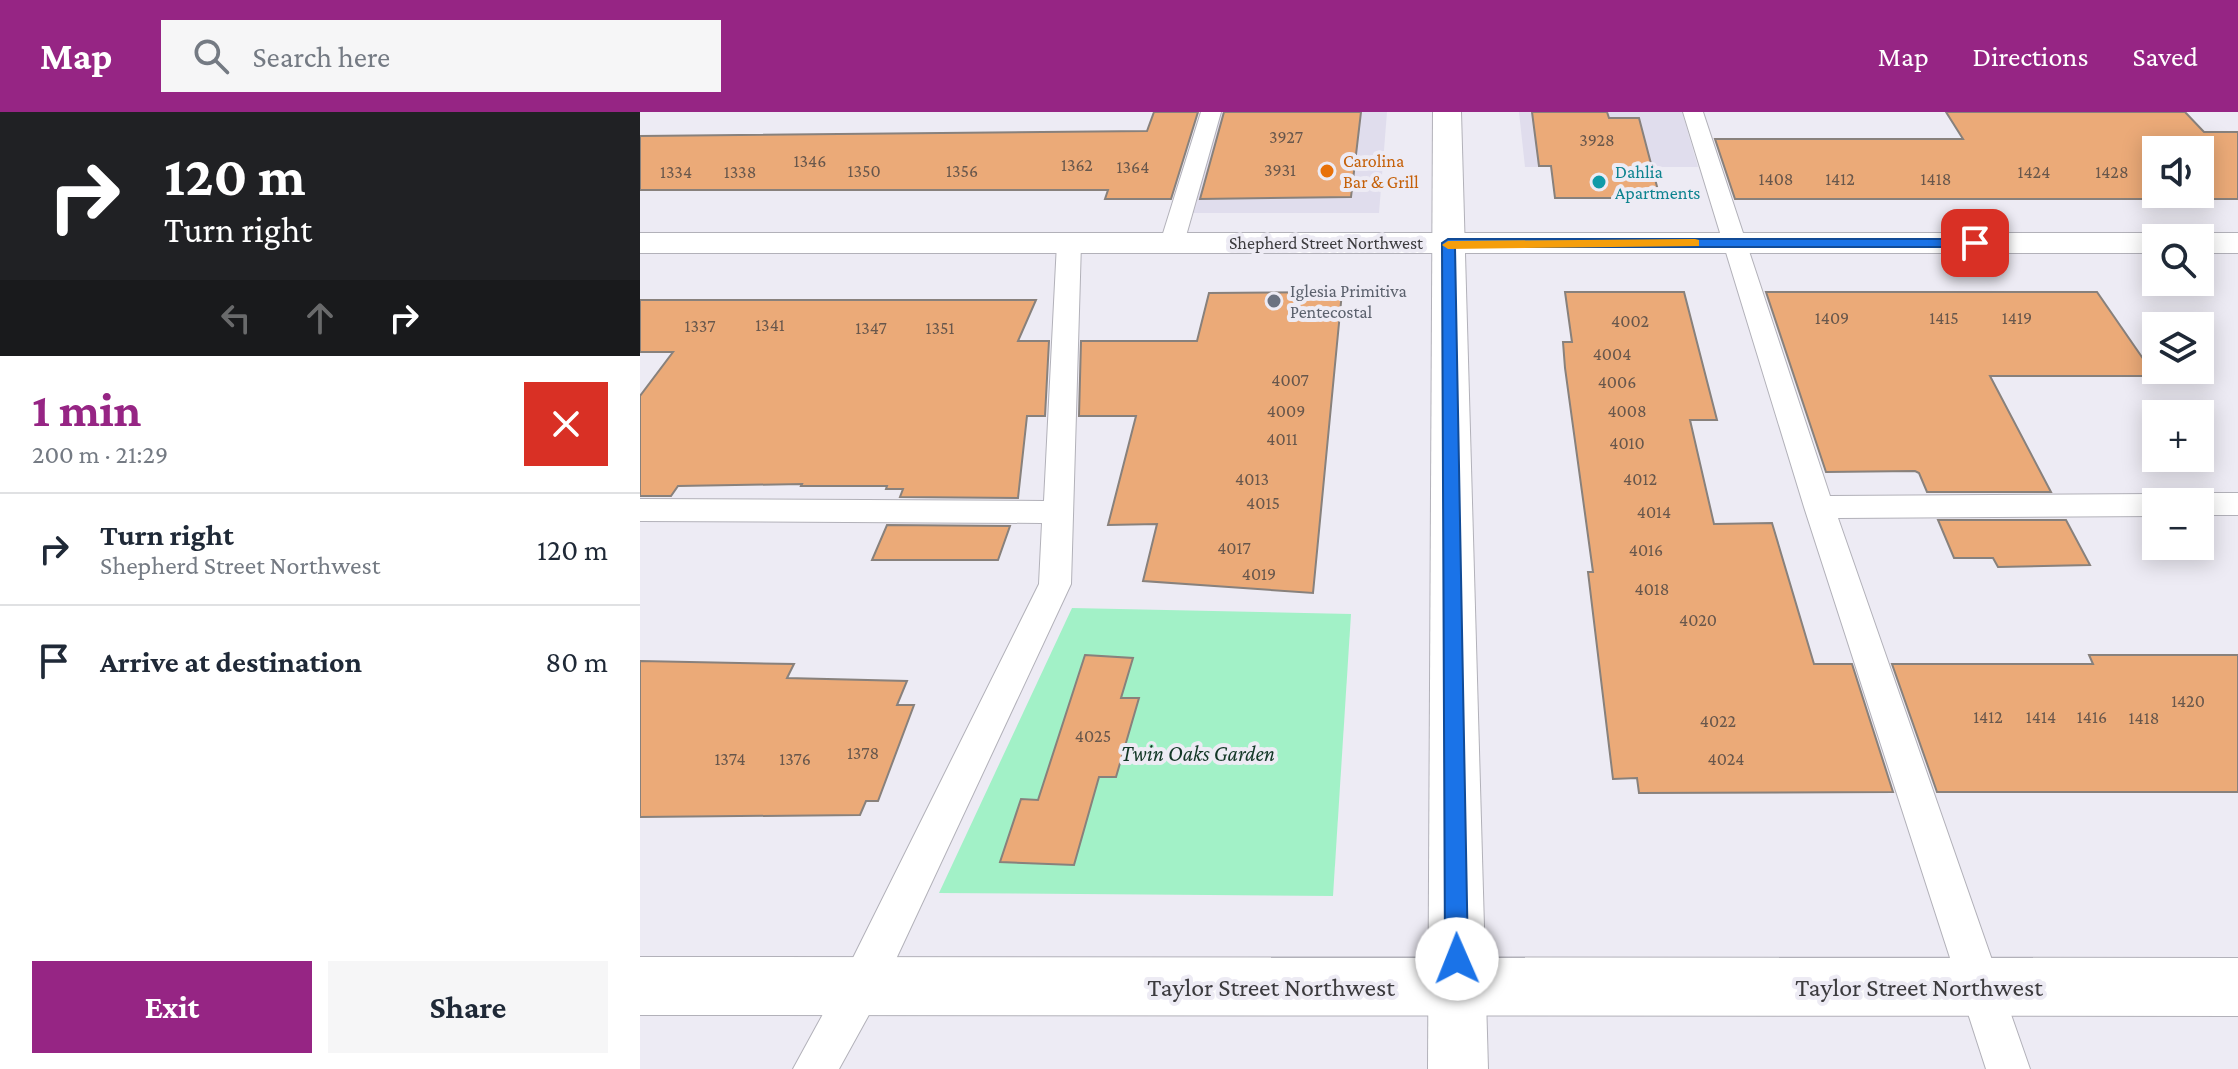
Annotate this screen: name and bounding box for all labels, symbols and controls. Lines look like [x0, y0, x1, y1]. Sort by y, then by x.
search box [161, 20, 721, 92]
icon: search [189, 34, 233, 78]
text: Map [40, 35, 113, 77]
text: Search here [253, 40, 390, 73]
text: Map [1878, 41, 1929, 72]
text: Directions [1973, 41, 2088, 72]
text: Saved [2132, 41, 2198, 72]
house number: 3927 [1269, 127, 1303, 147]
house number: 3928 [1579, 130, 1615, 150]
map controls [2142, 136, 2214, 560]
button: sound [2142, 136, 2214, 208]
icon: right [32, 144, 136, 248]
text: 120 m [164, 145, 306, 207]
house number: 1346 [794, 151, 826, 171]
place label: Carolina Bar & Grill [1343, 151, 1419, 192]
house number: 1362 [1061, 155, 1093, 175]
house number: 1364 [1117, 157, 1149, 177]
house number: 3931 [1264, 160, 1296, 180]
house number: 1350 [847, 161, 881, 181]
house number: 1356 [946, 161, 978, 181]
house number: 1334 [660, 162, 692, 182]
house number: 1338 [724, 162, 756, 182]
marker: Carolina Bar & Grill [1318, 162, 1336, 180]
place label: Dahlia Apartments [1615, 162, 1700, 203]
house number: 1424 [2018, 162, 2050, 182]
house number: 1428 [2095, 162, 2129, 182]
house number: 1408 [1758, 169, 1794, 189]
house number: 1412 [1825, 169, 1855, 189]
house number: 1418 [1921, 169, 1951, 189]
marker: Dahlia Apartments [1590, 173, 1608, 191]
pin [1941, 209, 2009, 277]
text: Turn right [164, 210, 312, 250]
icon: arrive [1953, 221, 1997, 265]
button: search [2142, 224, 2214, 296]
street label: Shepherd Street Northwest [1229, 233, 1424, 253]
place label: Iglesia Primitiva Pentecostal [1290, 281, 1407, 322]
marker: Iglesia Primitiva Pentecostal [1265, 292, 1283, 310]
icon: left [214, 296, 258, 340]
icon: ahead [298, 296, 342, 340]
icon: right [382, 296, 426, 340]
house number: 1409 [1815, 308, 1849, 328]
house number: 1415 [1929, 308, 1959, 328]
house number: 1419 [2002, 308, 2032, 328]
house number: 4002 [1611, 311, 1649, 331]
button: layers [2142, 312, 2214, 384]
house number: 1341 [755, 315, 785, 335]
house number: 1337 [684, 316, 716, 336]
house number: 1347 [855, 318, 887, 338]
house number: 1351 [926, 318, 954, 338]
house number: 4004 [1593, 344, 1631, 364]
house number: 4007 [1271, 370, 1309, 390]
house number: 4006 [1598, 372, 1636, 392]
button: close [524, 382, 608, 466]
text: 1 min [32, 383, 141, 436]
button: + [2142, 400, 2214, 472]
house number: 4009 [1267, 401, 1305, 421]
house number: 4008 [1607, 401, 1647, 421]
house number: 4011 [1266, 429, 1298, 449]
house number: 4010 [1609, 433, 1645, 453]
text: 200 m · 21:29 [32, 440, 168, 469]
house number: 4013 [1235, 469, 1269, 489]
house number: 4012 [1623, 469, 1657, 489]
button: − [2142, 488, 2214, 560]
house number: 4015 [1246, 493, 1280, 513]
house number: 4014 [1637, 502, 1671, 522]
text: Turn right [100, 518, 234, 551]
icon: right [32, 527, 76, 571]
text: 120 m [537, 533, 608, 566]
house number: 4017 [1217, 538, 1251, 558]
house number: 4016 [1629, 540, 1663, 560]
text: Shepherd Street Northwest [100, 551, 380, 580]
house number: 4019 [1242, 564, 1276, 584]
house number: 4018 [1634, 579, 1670, 599]
house number: 4020 [1679, 610, 1717, 630]
icon: arrive [32, 639, 76, 683]
text: Arrive at destination [100, 645, 362, 678]
text: 80 m [545, 645, 608, 678]
house number: 1420 [2171, 691, 2205, 711]
house number: 1412 [1973, 707, 2003, 727]
house number: 1414 [2026, 707, 2056, 727]
house number: 1416 [2077, 707, 2107, 727]
house number: 1418 [2129, 708, 2159, 728]
house number: 4022 [1700, 711, 1736, 731]
house number: 4025 [1075, 726, 1111, 746]
park label: Twin Oaks Garden [1121, 741, 1275, 766]
house number: 1378 [847, 743, 879, 763]
house number: 1374 [714, 749, 746, 769]
house number: 1376 [779, 749, 811, 769]
house number: 4024 [1708, 749, 1744, 769]
position arrow [1415, 917, 1499, 1001]
button: Exit [32, 961, 312, 1053]
button: Share [328, 961, 608, 1053]
street label: Taylor Street Northwest [1147, 973, 1395, 1002]
street label: Taylor Street Northwest [1795, 973, 2043, 1002]

